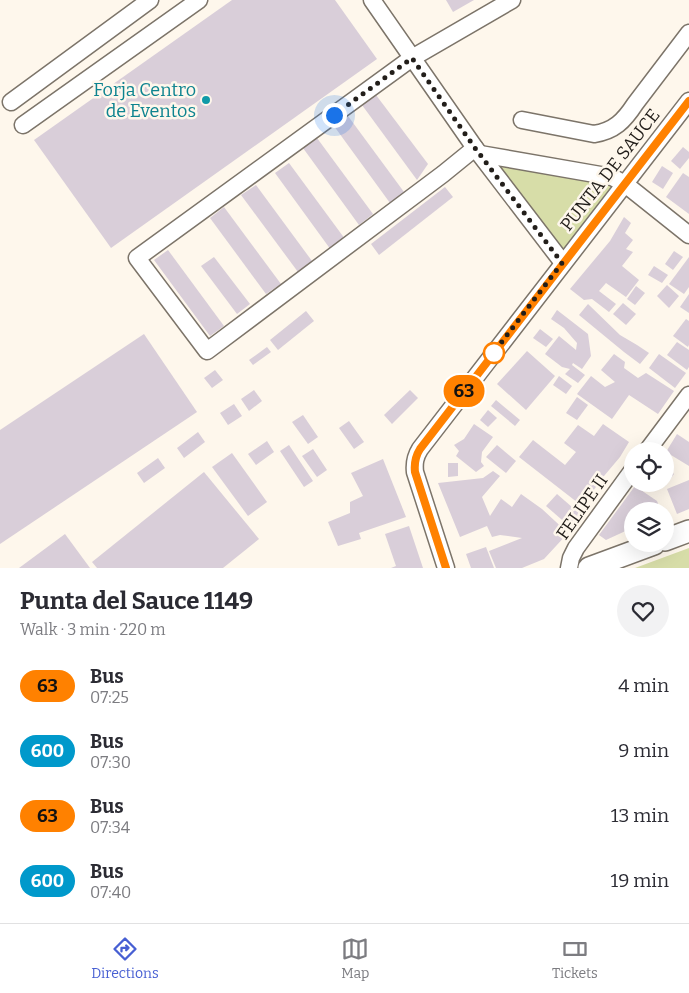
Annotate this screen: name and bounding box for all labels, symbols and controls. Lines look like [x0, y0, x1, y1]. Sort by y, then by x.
place label: Forja Centro de Eventos [93, 79, 196, 122]
marker: Forja Centro de Eventos [200, 94, 212, 106]
your location [322, 103, 347, 128]
street label: PUNTA DE SAUCE [555, 105, 665, 235]
unlabelled marker [483, 342, 505, 364]
line badge: 63 [442, 375, 486, 407]
text: 63 [454, 380, 474, 402]
map controls [624, 442, 674, 552]
button: locate [624, 442, 674, 492]
street label: FELIPE II [552, 470, 612, 544]
button: layers [624, 502, 674, 552]
button: heart [617, 585, 669, 637]
text: Punta del Sauce 1149 [20, 587, 253, 615]
text: Walk · 3 min · 220 m [20, 620, 166, 639]
text: Bus [90, 665, 124, 688]
text: 4 min [618, 674, 669, 697]
text: 63 [37, 675, 58, 697]
text: 07:25 [90, 688, 129, 707]
text: Bus [90, 730, 124, 753]
text: 9 min [618, 739, 669, 762]
text: 600 [31, 740, 64, 762]
text: 07:30 [90, 753, 131, 772]
text: Bus [90, 795, 124, 818]
text: 13 min [611, 804, 669, 827]
text: 63 [37, 805, 58, 827]
text: 07:34 [90, 818, 130, 837]
text: Bus [90, 860, 124, 883]
text: 19 min [611, 869, 669, 892]
text: 600 [31, 870, 64, 892]
text: 07:40 [90, 883, 131, 902]
tab: Directions [91, 935, 159, 982]
tab: Map [341, 935, 369, 982]
tab: Tickets [552, 935, 598, 982]

